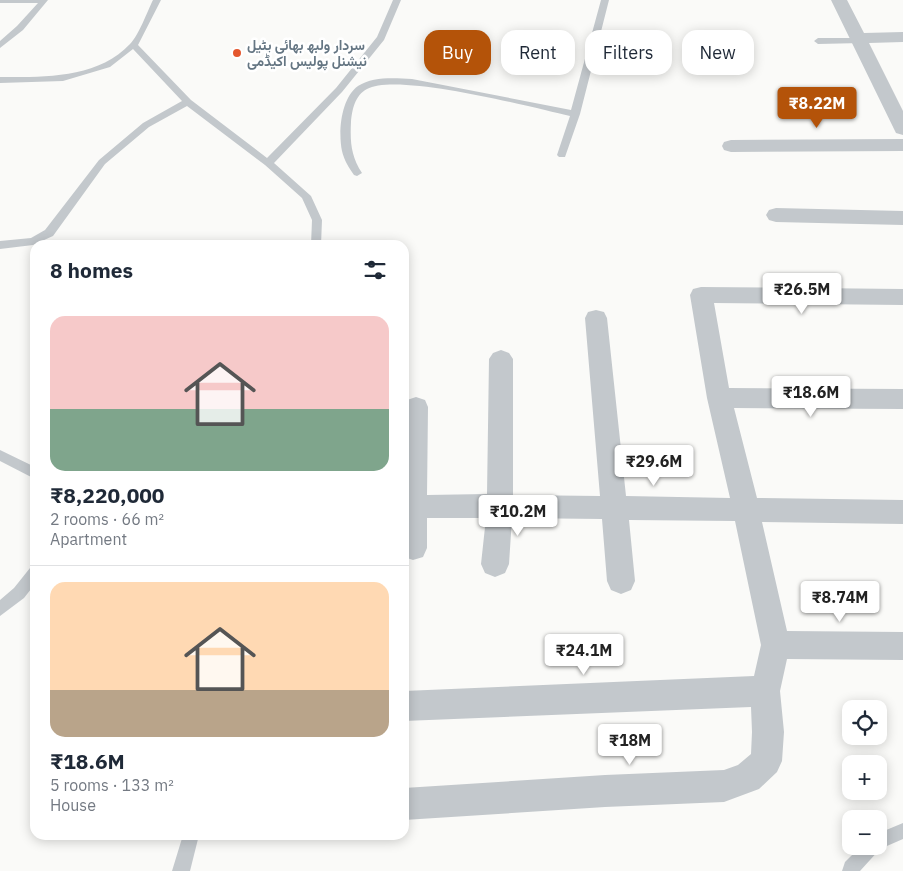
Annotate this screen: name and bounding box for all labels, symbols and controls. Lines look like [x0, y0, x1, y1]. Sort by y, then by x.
chip: Buy [424, 30, 491, 75]
chip: Rent [501, 30, 575, 75]
chip: Filters [585, 30, 672, 75]
chip: New [682, 30, 754, 75]
place label: سردار ولبھ بھائی پٹیل نیشنل پولیس اکیڈمی [247, 36, 367, 71]
marker: سردار ولبھ بھائی پٹیل نیشنل پولیس اکیڈمی [231, 47, 243, 59]
pin: ₹8.22M [776, 86, 858, 129]
text: ₹8.22M [789, 93, 845, 113]
text: 8 homes [50, 256, 133, 284]
icon: filters [361, 256, 389, 284]
pin: ₹26.5M [761, 272, 843, 315]
text: ₹26.5M [774, 279, 830, 299]
icon: home [175, 349, 265, 439]
pin: ₹18.6M [770, 376, 852, 418]
text: ₹18.6M [783, 382, 839, 402]
pin: ₹29.6M [613, 444, 695, 487]
text: ₹29.6M [626, 451, 682, 471]
text: ₹8,220,000 [50, 481, 164, 509]
pin: ₹10.2M [477, 494, 559, 537]
text: ₹10.2M [490, 501, 546, 521]
text: 2 rooms · 66 m² [50, 509, 164, 529]
text: Apartment [50, 529, 127, 549]
pin: ₹8.74M [799, 580, 881, 623]
text: ₹8.74M [812, 587, 868, 607]
icon: home [175, 614, 265, 704]
pin: ₹24.1M [543, 634, 625, 676]
text: ₹24.1M [556, 640, 612, 660]
map controls [842, 700, 887, 855]
button: locate [842, 700, 887, 745]
pin: ₹18M [600, 724, 660, 766]
text: ₹18M [609, 730, 651, 750]
text: ₹18.6M [50, 747, 125, 775]
button: + [842, 755, 887, 800]
text: 5 rooms · 133 m² [50, 775, 174, 795]
text: House [50, 795, 96, 815]
button: − [842, 810, 887, 855]

